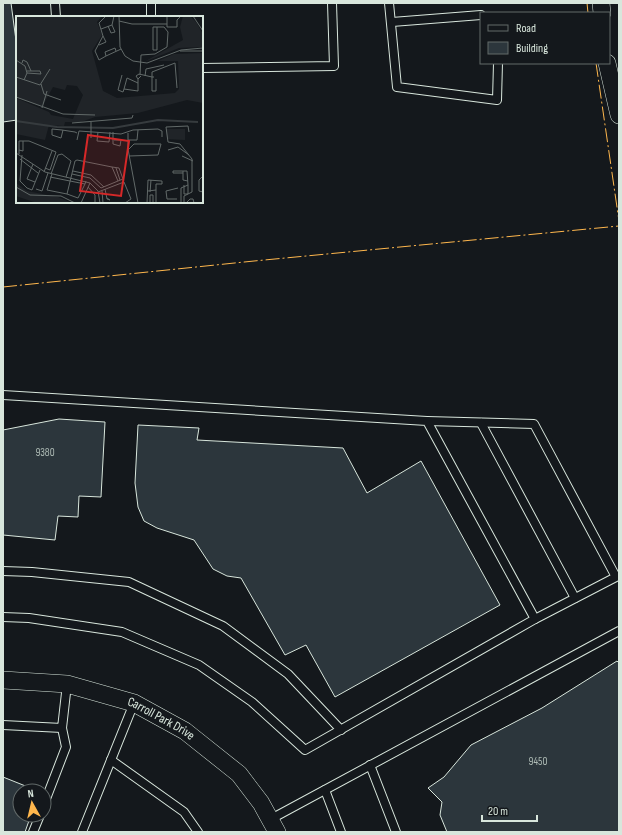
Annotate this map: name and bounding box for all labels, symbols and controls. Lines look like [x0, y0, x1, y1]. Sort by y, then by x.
legend [480, 12, 610, 64]
inset map [16, 16, 203, 203]
text: Road [516, 21, 536, 36]
text: Building [516, 41, 548, 56]
house number: 9380 [35, 446, 55, 459]
street label: Carroll Park Drive [126, 694, 198, 744]
house number: 9450 [529, 755, 548, 768]
north arrow [12, 783, 52, 823]
text: N [27, 787, 35, 800]
scale bar [482, 797, 537, 823]
text: 20 m [488, 804, 508, 819]

